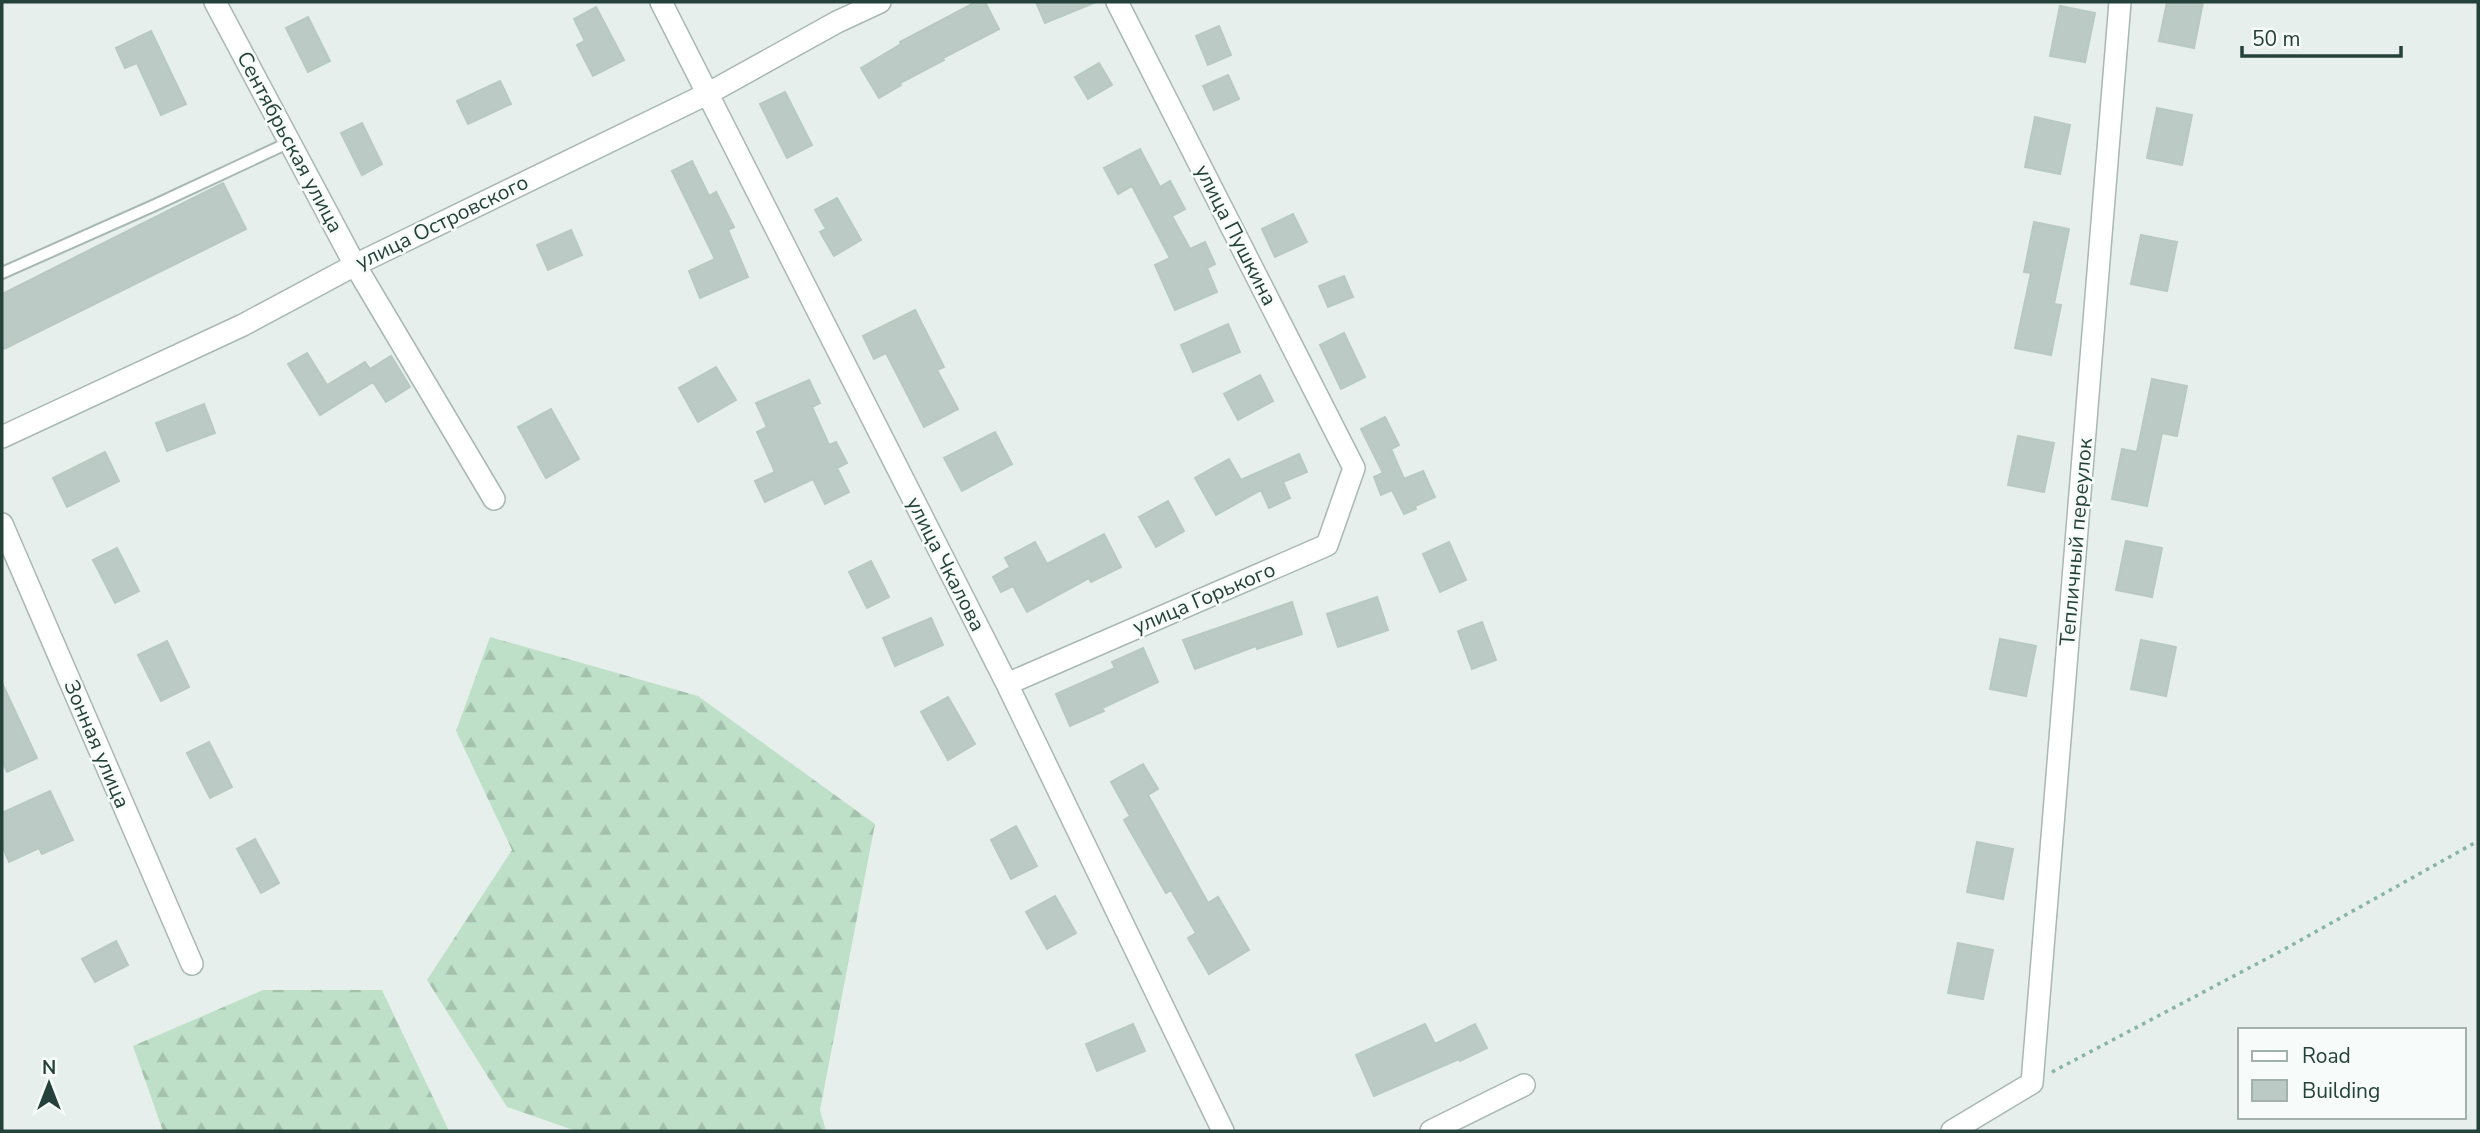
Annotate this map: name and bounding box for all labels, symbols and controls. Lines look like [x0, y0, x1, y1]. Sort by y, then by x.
scale bar [2242, 14, 2401, 58]
text: 50 m [2252, 25, 2301, 53]
street label: Сентябрьская улица [230, 46, 350, 238]
street label: улица Пушкина [1188, 160, 1284, 310]
street label: улица Островского [351, 168, 533, 276]
street label: Тепличный переулок [2053, 436, 2099, 647]
street label: улица Чкалова [900, 492, 992, 636]
street label: улица Горького [1128, 555, 1280, 641]
street label: Зонная улица [57, 676, 137, 812]
legend [2238, 1028, 2466, 1119]
text: Road [2302, 1042, 2351, 1070]
north arrow [14, 1049, 84, 1119]
text: N [42, 1055, 56, 1081]
text: Building [2302, 1077, 2380, 1105]

